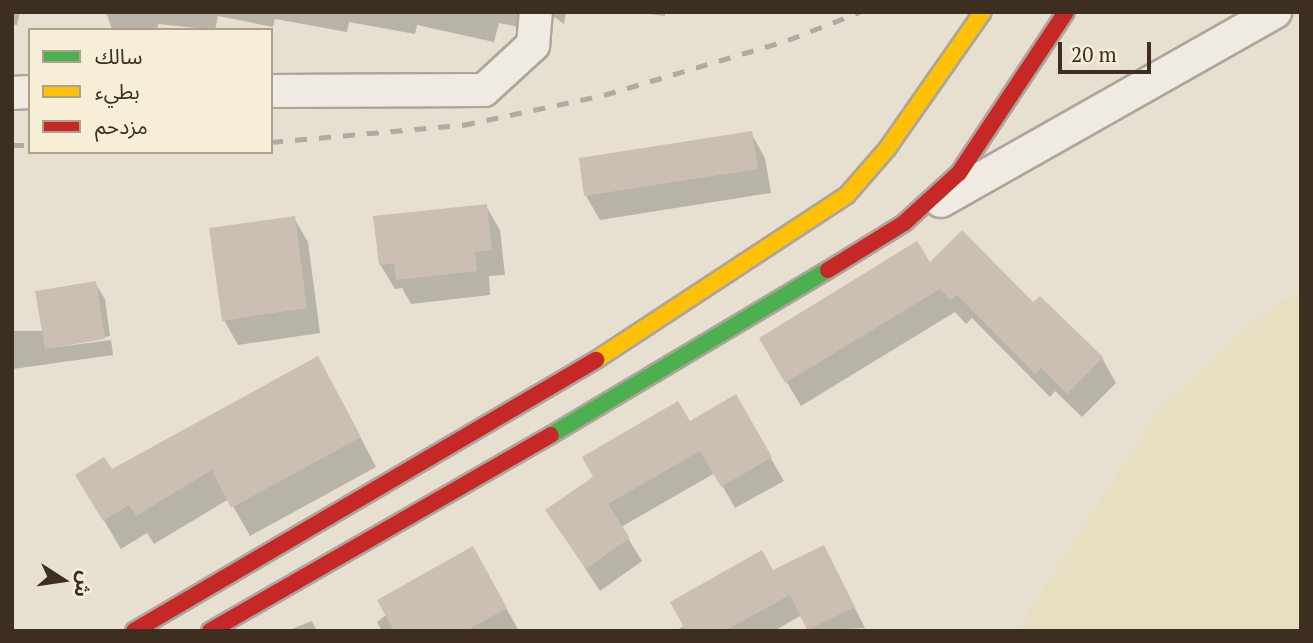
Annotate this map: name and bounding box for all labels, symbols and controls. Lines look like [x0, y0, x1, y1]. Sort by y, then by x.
legend [28, 28, 273, 154]
scale bar [1061, 28, 1154, 72]
text: 20 m [1071, 40, 1117, 68]
text: سالك [95, 42, 142, 70]
text: بطيء [95, 77, 140, 105]
text: مزدحم [95, 112, 148, 140]
north arrow [28, 545, 98, 615]
text: ش [69, 569, 99, 600]

